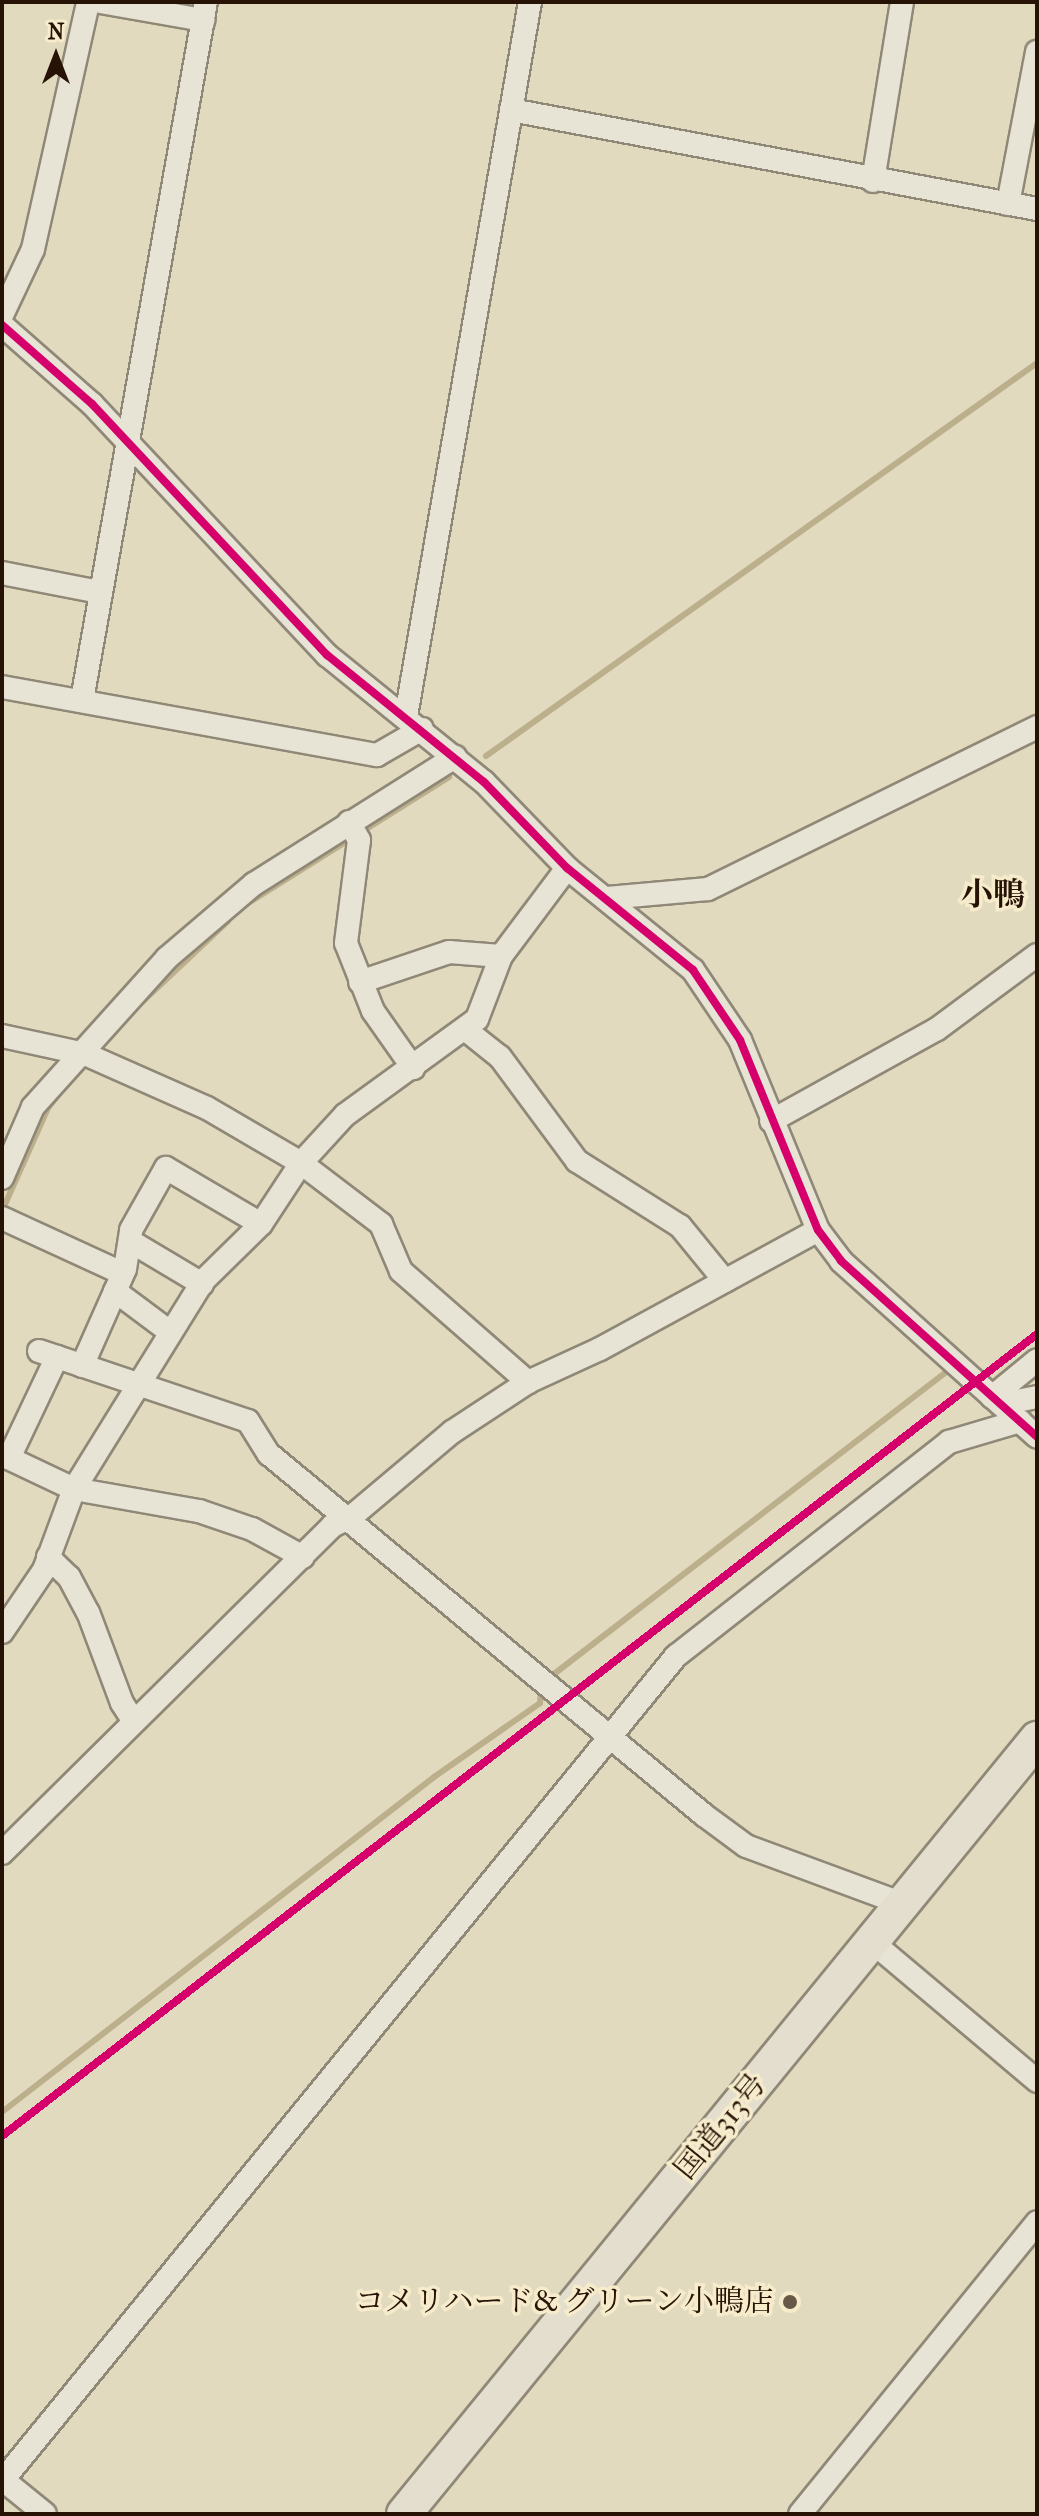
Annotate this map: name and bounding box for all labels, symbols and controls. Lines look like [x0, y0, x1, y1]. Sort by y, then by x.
north arrow [16, 16, 96, 96]
text: N [48, 19, 64, 45]
district label: 小鴨 [961, 876, 1025, 914]
street label: 国道313号 [668, 2067, 774, 2187]
place label: コメリハード& グリーン小鴨店 [353, 2284, 774, 2320]
marker: コメリハード& グリーン小鴨店 [781, 2293, 799, 2311]

